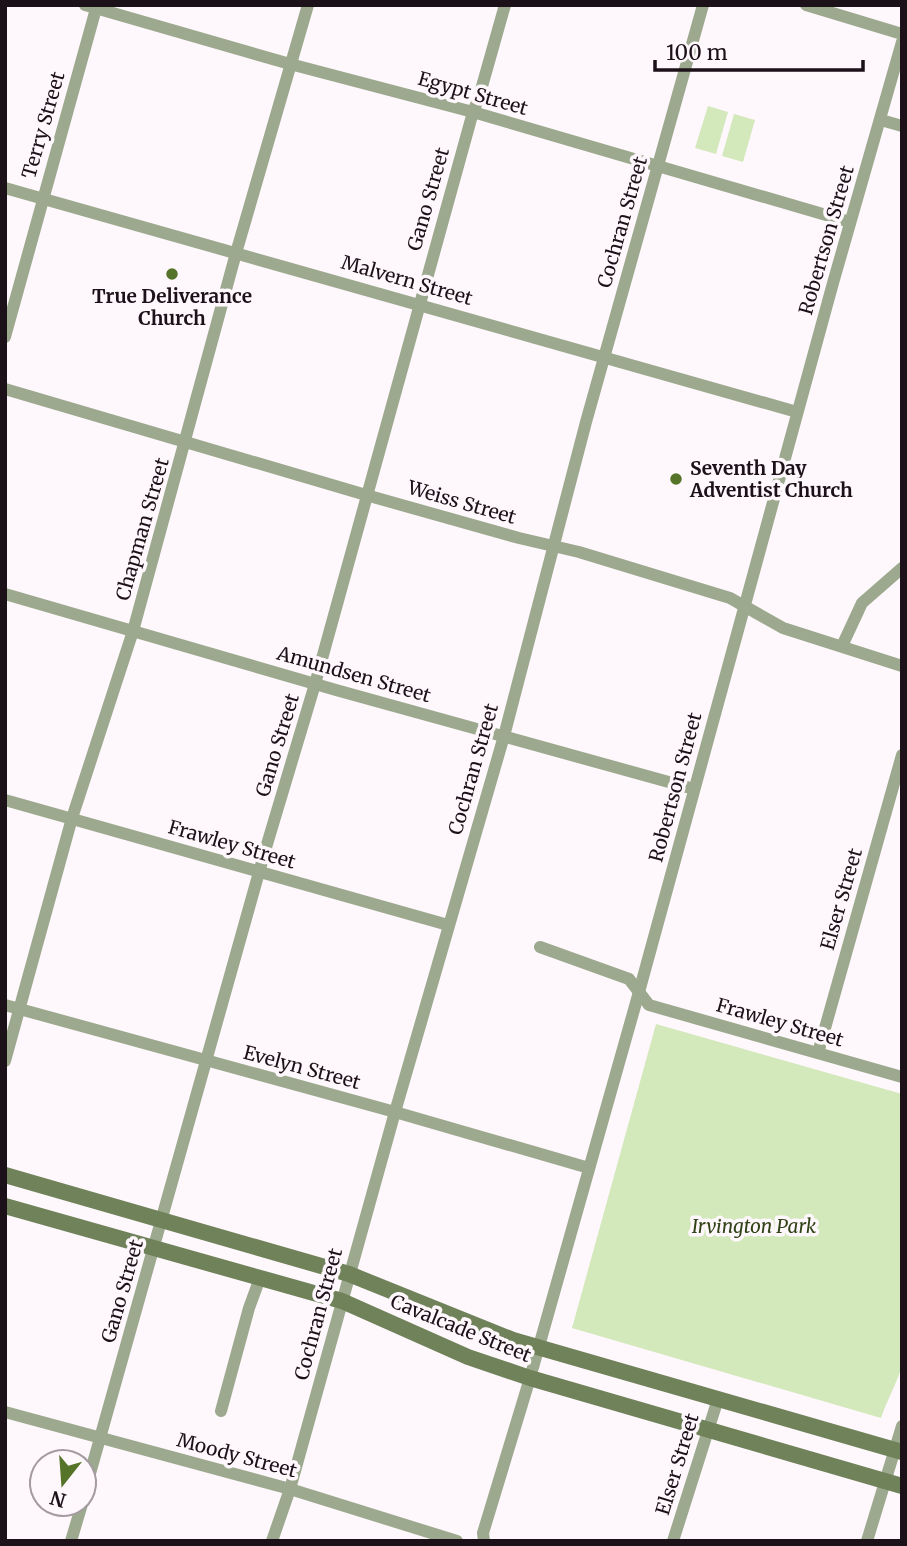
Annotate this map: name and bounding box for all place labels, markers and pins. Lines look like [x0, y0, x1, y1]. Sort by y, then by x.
marker: True Deliverance Church [164, 266, 180, 282]
place label: True Deliverance Church [92, 284, 252, 330]
place label: Seventh Day Adventist Church [689, 456, 853, 502]
marker: Seventh Day Adventist Church [668, 471, 684, 487]

